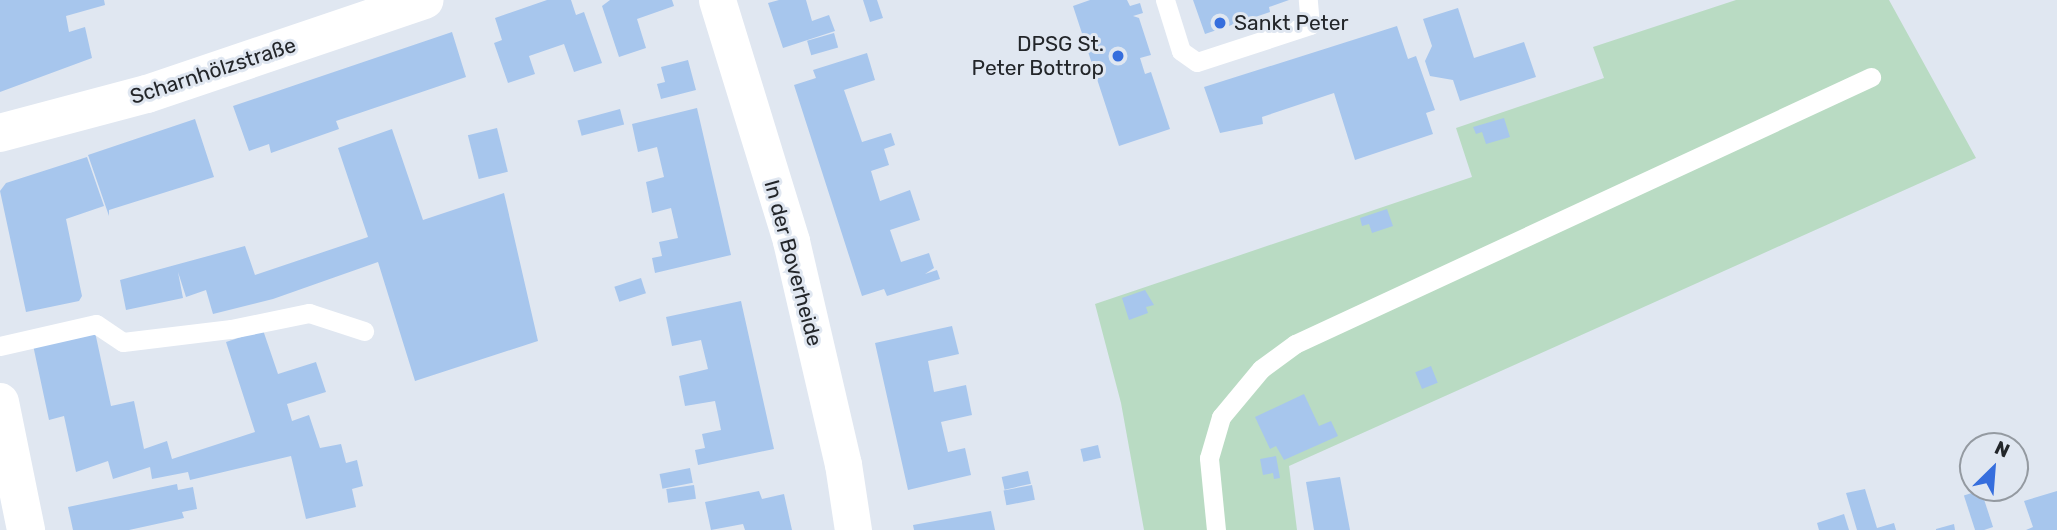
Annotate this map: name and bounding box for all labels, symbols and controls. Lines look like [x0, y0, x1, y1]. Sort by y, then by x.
place label: Sankt Peter [1234, 10, 1349, 36]
marker: Sankt Peter [1212, 15, 1228, 31]
place label: DPSG St. Peter Bottrop [971, 31, 1104, 81]
street label: Scharnhölzstraße [127, 32, 299, 110]
marker: DPSG St. Peter Bottrop [1110, 48, 1126, 64]
street label: In der Boverheide [759, 177, 827, 349]
north arrow [1959, 432, 2029, 502]
text: N [1991, 436, 2013, 463]

